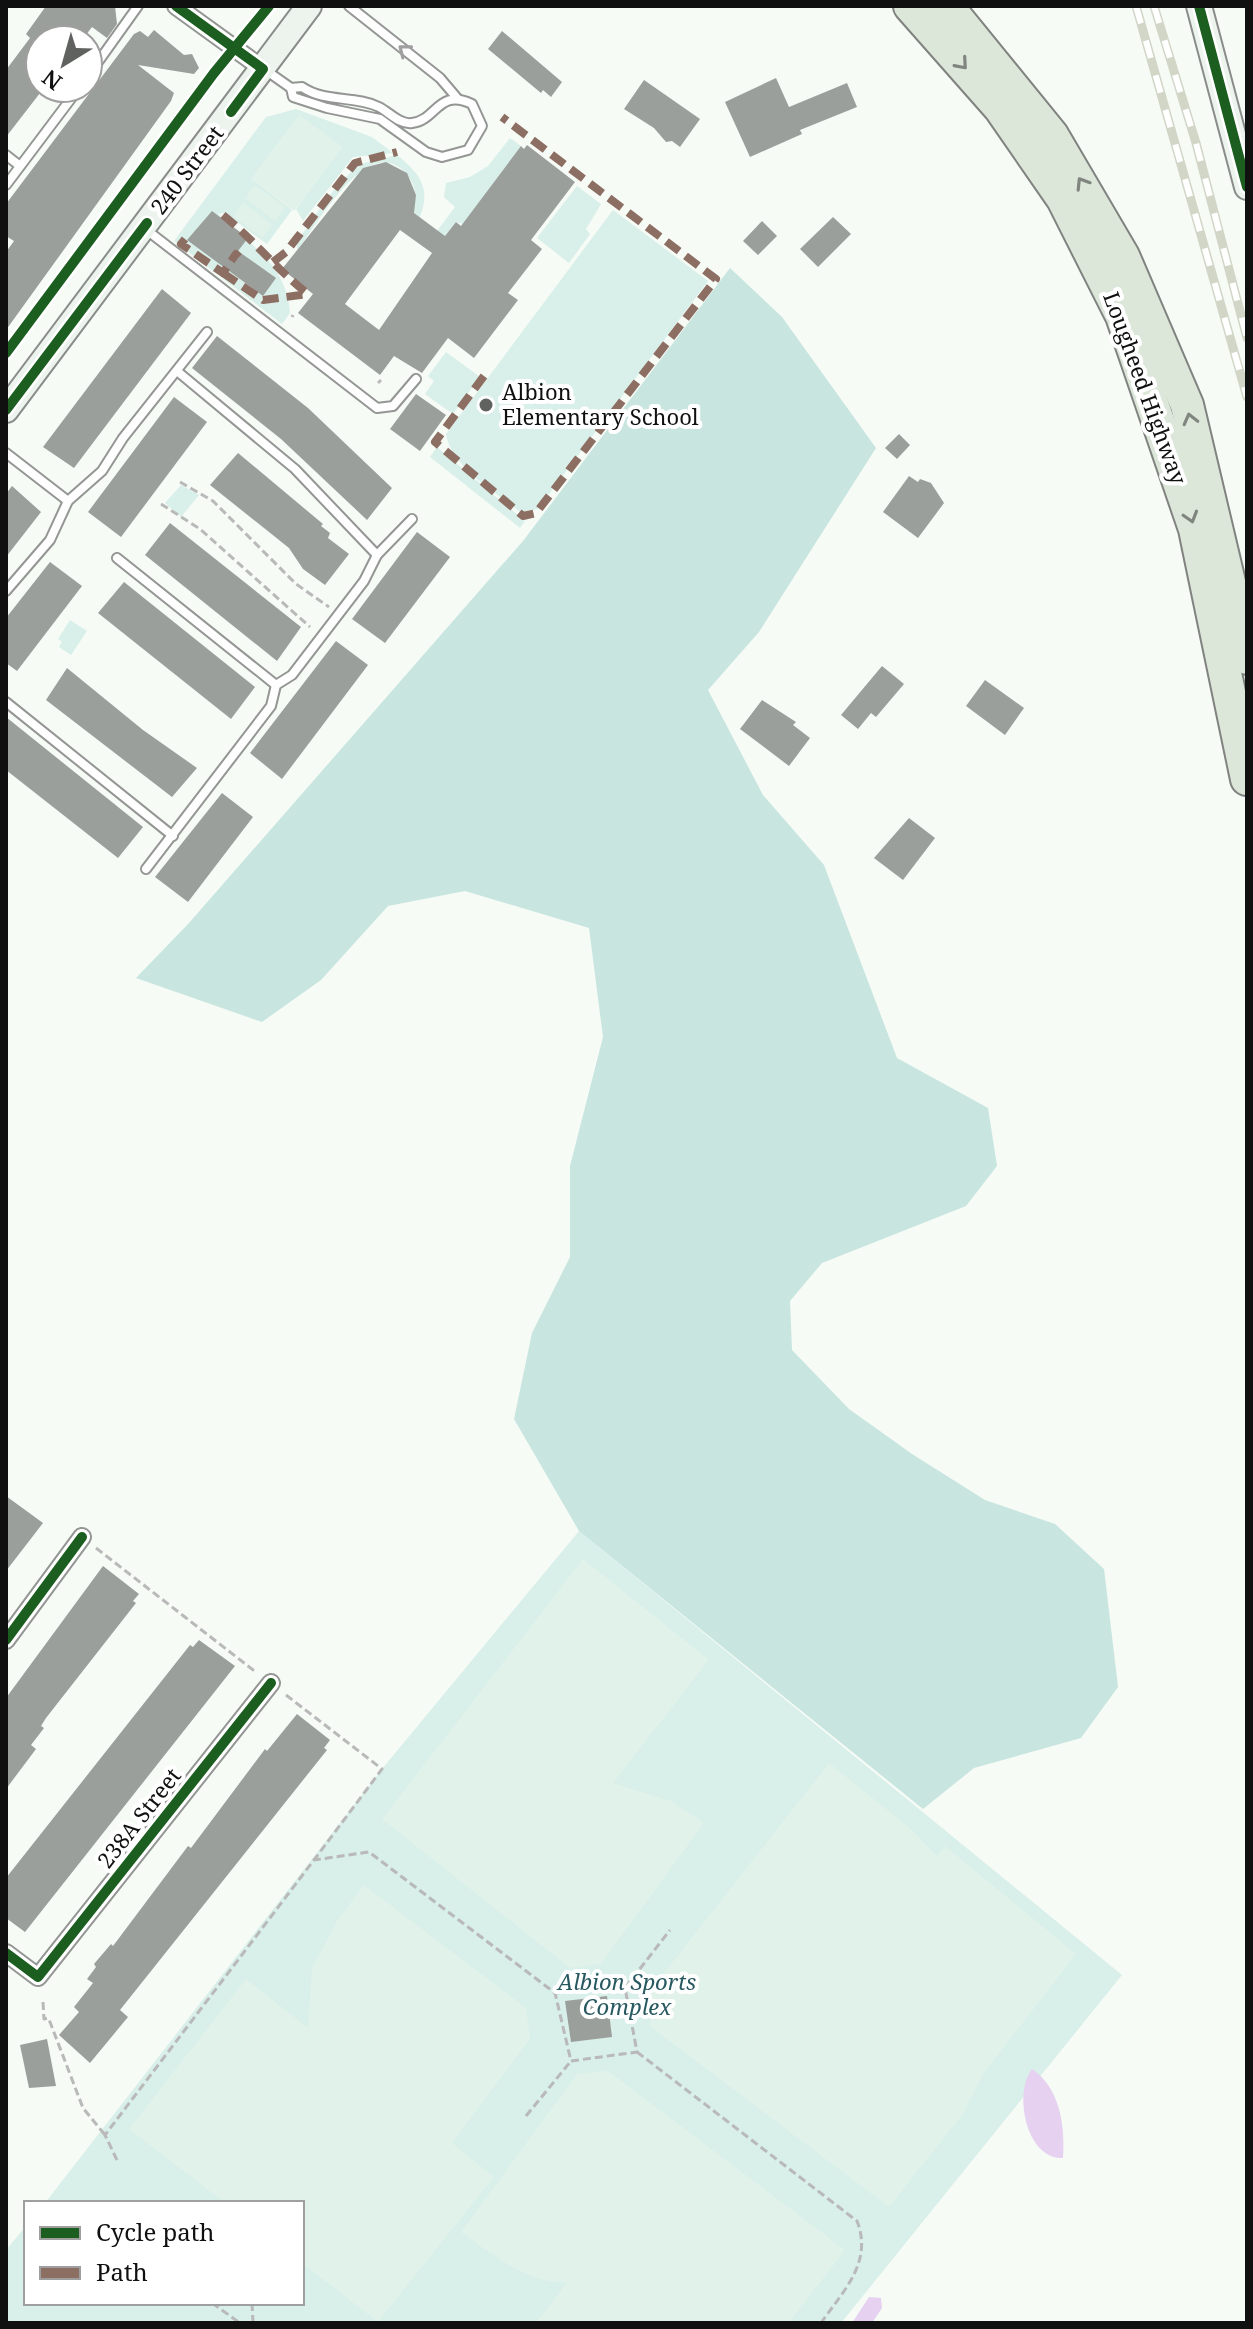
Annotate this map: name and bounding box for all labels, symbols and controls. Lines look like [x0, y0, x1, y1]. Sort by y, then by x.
north arrow [24, 24, 104, 104]
one-way arrow [399, 45, 414, 60]
one-way arrow [952, 55, 967, 70]
text: N [35, 64, 67, 98]
street label: 240 Street [143, 119, 230, 220]
one-way arrow [1076, 177, 1092, 192]
street label: Lougheed Highway [1097, 287, 1195, 489]
place label: Albion Elementary School [502, 376, 699, 431]
marker: Albion Elementary School [477, 396, 495, 414]
one-way arrow [1182, 412, 1199, 426]
one-way arrow [1182, 509, 1198, 523]
street label: 238A Street [90, 1761, 187, 1874]
park label: Albion Sports Complex [556, 1966, 696, 2021]
legend [24, 2201, 304, 2305]
text: Cycle path [96, 2215, 215, 2248]
text: Path [96, 2255, 148, 2288]

